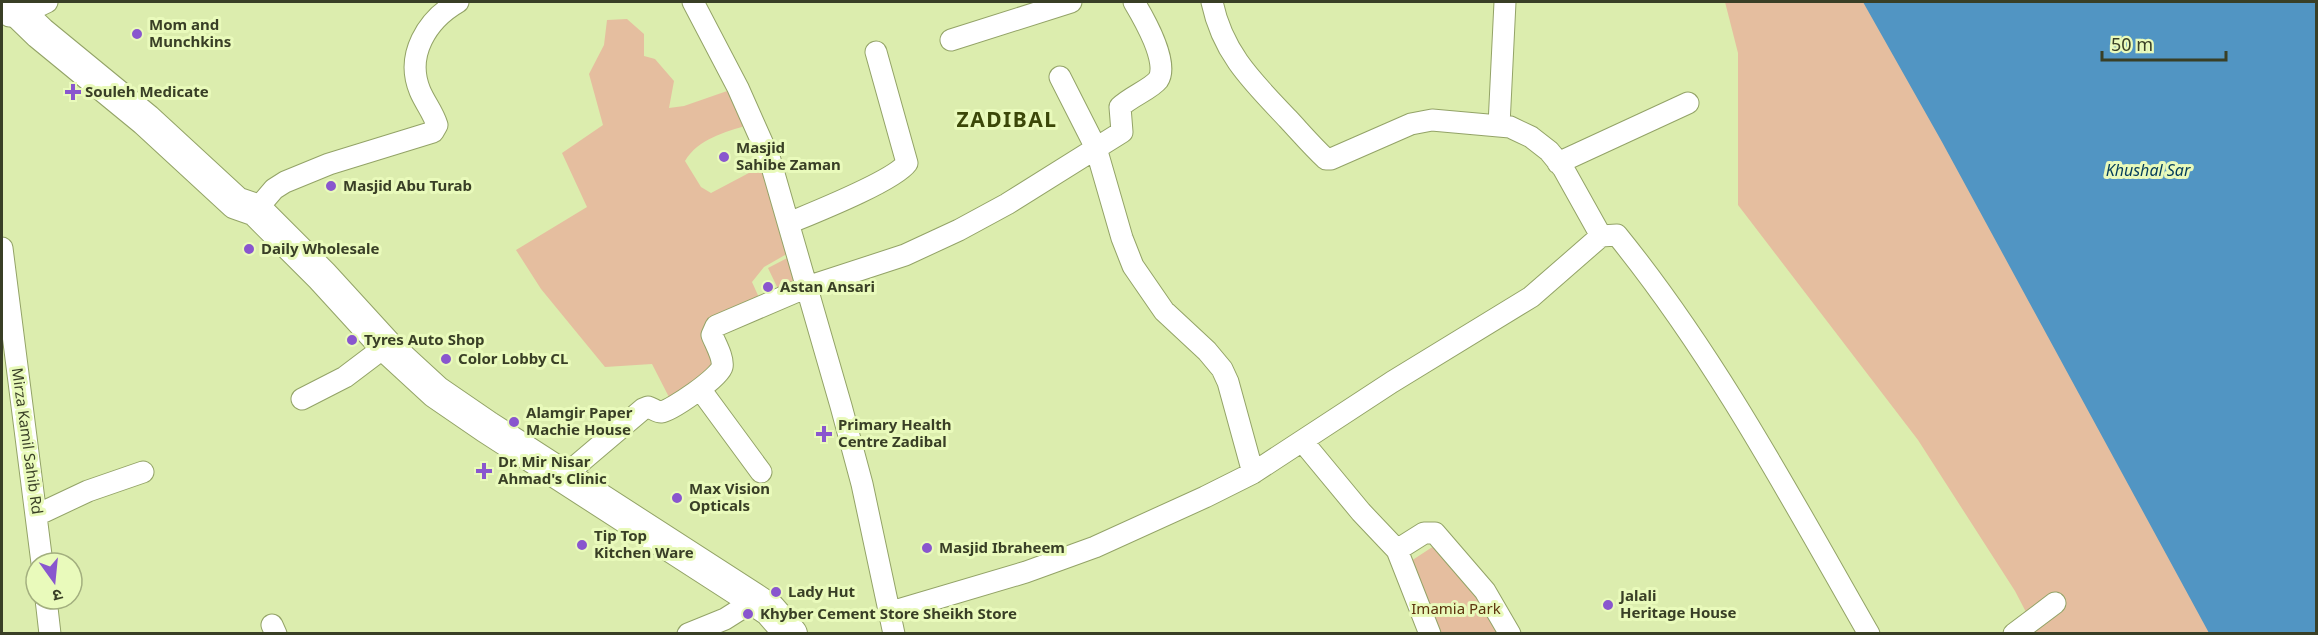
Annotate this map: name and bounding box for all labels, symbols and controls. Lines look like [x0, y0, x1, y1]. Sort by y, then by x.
place label: Mom and Munchkins [149, 14, 231, 51]
scale bar [2102, 24, 2226, 62]
marker: Mom and Munchkins [130, 27, 144, 41]
text: 50 m [2111, 32, 2153, 56]
place label: Souleh Medicate [85, 81, 209, 101]
marker: Souleh Medicate [66, 85, 80, 99]
district label: ZADIBAL [957, 105, 1057, 133]
place label: Masjid Sahibe Zaman [736, 137, 841, 174]
marker: Masjid Sahibe Zaman [717, 150, 731, 164]
water label: Khushal Sar [2106, 159, 2191, 181]
place label: Masjid Abu Turab [343, 175, 472, 195]
marker: Masjid Abu Turab [324, 179, 338, 193]
place label: Daily Wholesale [261, 238, 379, 258]
marker: Daily Wholesale [242, 242, 256, 256]
place label: Astan Ansari [780, 276, 875, 296]
marker: Astan Ansari [761, 280, 775, 294]
place label: Tyres Auto Shop [364, 329, 485, 349]
marker: Tyres Auto Shop [345, 333, 359, 347]
place label: Color Lobby CL [458, 348, 568, 368]
marker: Color Lobby CL [439, 352, 453, 366]
street label: Mirza Kamil Sahib Rd [8, 366, 48, 515]
place label: Alamgir Paper Machie House [526, 402, 633, 439]
place label: Primary Health Centre Zadibal [838, 414, 951, 451]
marker: Alamgir Paper Machie House [507, 415, 521, 429]
marker: Primary Health Centre Zadibal [815, 425, 833, 443]
place label: Dr. Mir Nisar Ahmad's Clinic [498, 451, 607, 488]
marker: Dr. Mir Nisar Ahmad's Clinic [475, 462, 493, 480]
place label: Max Vision Opticals [689, 478, 770, 515]
marker: Max Vision Opticals [670, 491, 684, 505]
place label: Tip Top Kitchen Ware [594, 525, 694, 562]
place label: Masjid Ibraheem [939, 537, 1065, 557]
marker: Tip Top Kitchen Ware [575, 538, 589, 552]
marker: Masjid Ibraheem [920, 541, 934, 555]
north arrow [24, 551, 84, 611]
place label: Lady Hut [788, 581, 856, 601]
text: उ [50, 584, 65, 607]
marker: Lady Hut [769, 585, 783, 599]
place label: Jalali Heritage House [1618, 585, 1737, 622]
park label: Imamia Park [1411, 598, 1501, 618]
marker: Jalali Heritage House [1601, 598, 1615, 612]
place label: Khyber Cement Store Sheikh Store [760, 603, 1017, 623]
marker: Khyber Cement Store Sheikh Store [741, 607, 755, 621]

